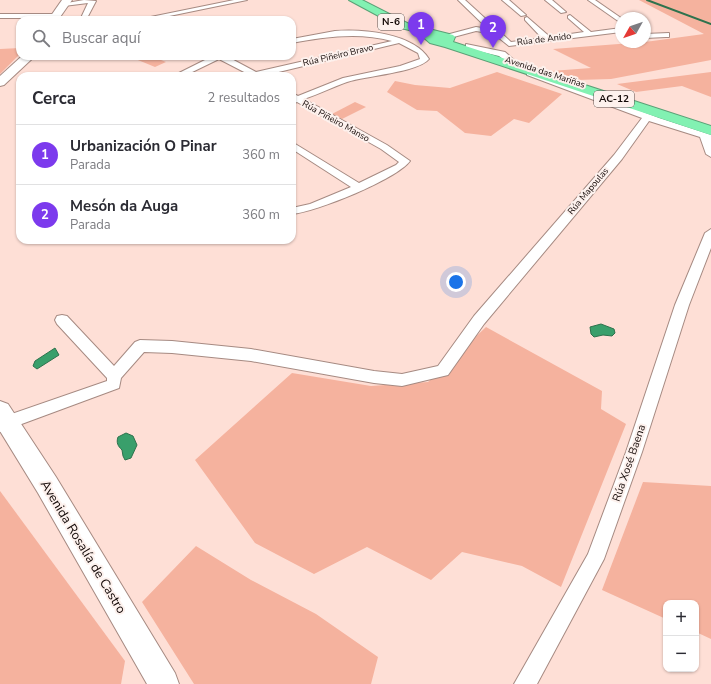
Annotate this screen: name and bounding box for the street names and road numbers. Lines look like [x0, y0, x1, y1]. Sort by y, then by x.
road number: N-6 [378, 14, 404, 30]
street label: Rúa de Anido [516, 30, 572, 48]
street label: Rúa Piñeiro Bravo [302, 41, 374, 69]
street label: Avenida das Mariñas [503, 53, 587, 91]
road number: AC-12 [594, 91, 634, 107]
street label: Rúa Piñeiro Manso [300, 97, 372, 145]
street label: Rúa Mapoulas [565, 165, 611, 217]
street label: Rúa Xosé Baena [609, 422, 649, 504]
street label: Avenida Rosalía de Castro [36, 477, 130, 617]

